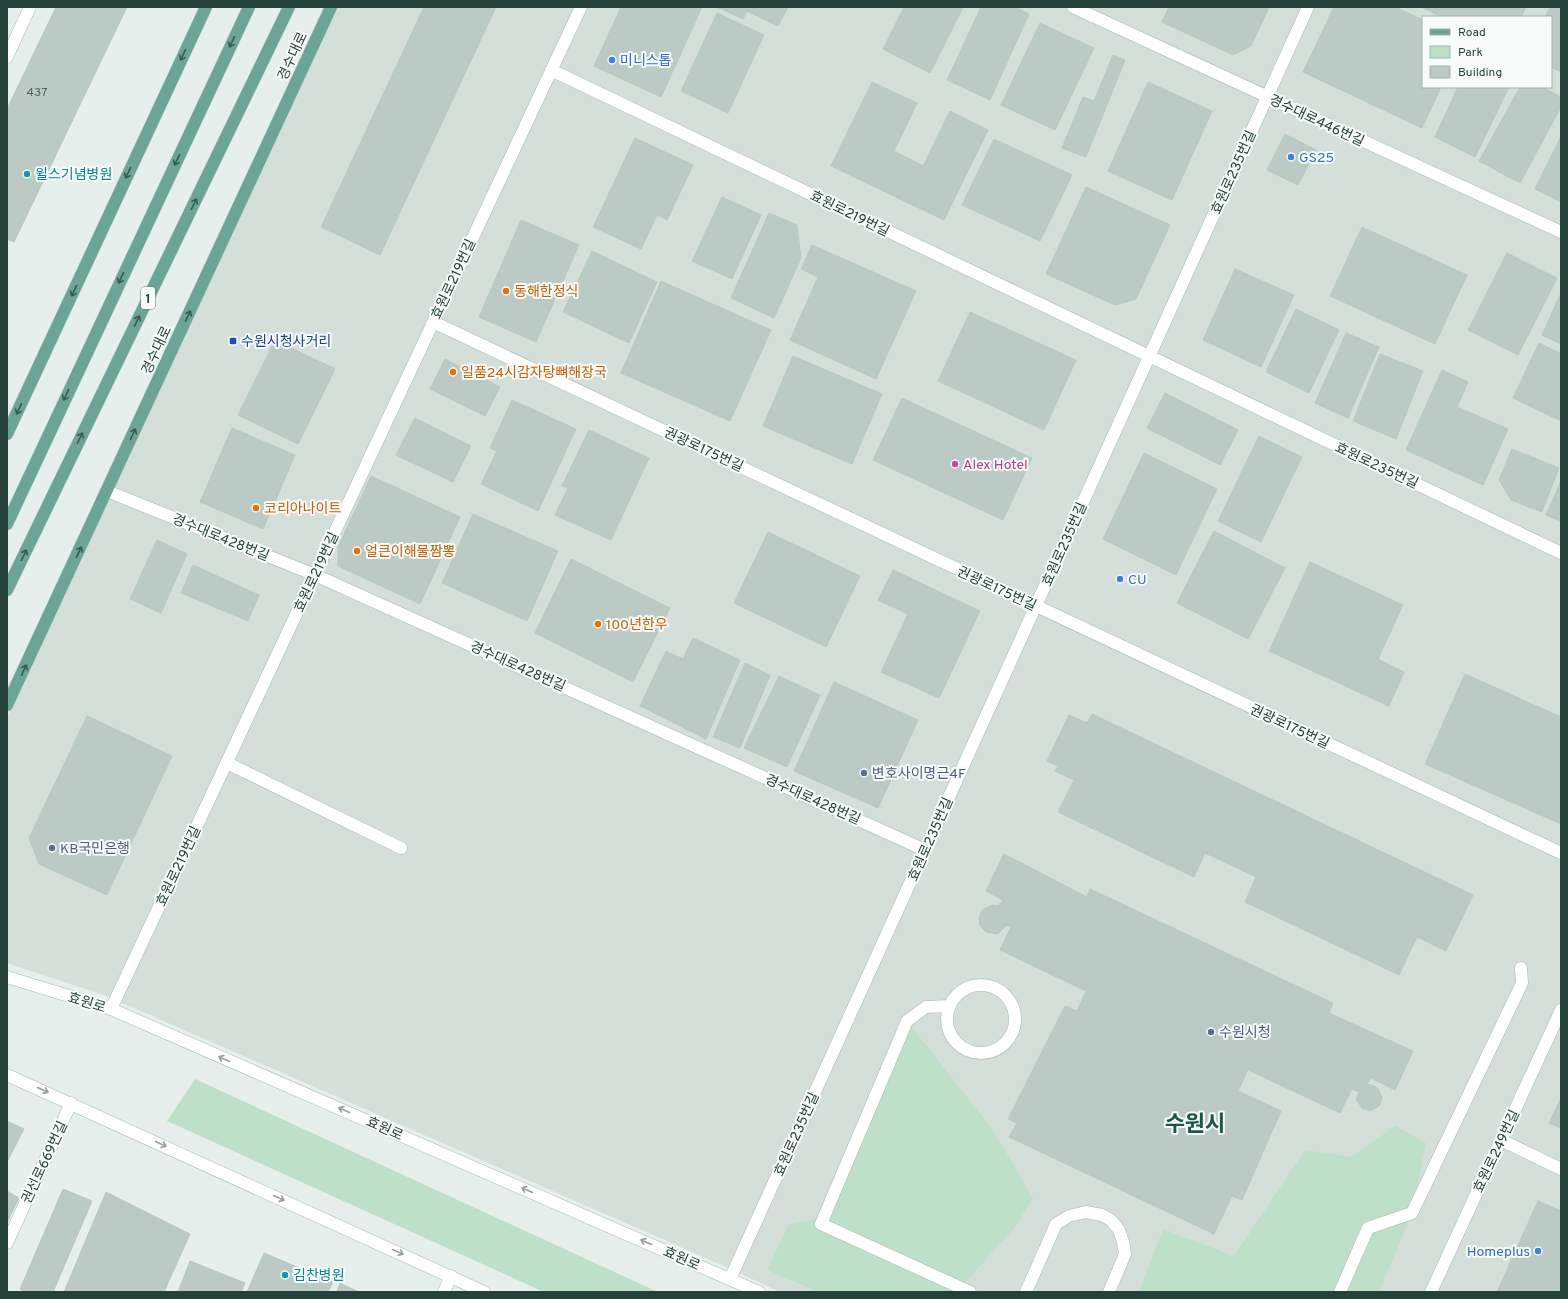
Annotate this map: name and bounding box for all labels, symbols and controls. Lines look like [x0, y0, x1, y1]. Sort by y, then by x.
legend [1422, 16, 1552, 88]
text: Road [1458, 25, 1486, 41]
street label: 경수대로 [275, 30, 312, 84]
one-way arrow [228, 36, 235, 48]
text: Park [1458, 45, 1483, 61]
one-way arrow [179, 49, 186, 61]
place label: 미니스톱 [620, 53, 672, 70]
marker: 미니스톱 [607, 55, 617, 65]
text: Building [1458, 65, 1502, 81]
house number: 437 [27, 85, 47, 101]
street label: 경수대로446번길 [1266, 92, 1367, 151]
street label: 효원로235번길 [1208, 128, 1260, 217]
place label: GS25 [1299, 150, 1334, 167]
marker: GS25 [1286, 152, 1296, 162]
one-way arrow [173, 154, 180, 166]
place label: 윌스기념병원 [35, 167, 112, 184]
one-way arrow [124, 167, 132, 179]
marker: 윌스기념병원 [22, 169, 32, 179]
street label: 효원로219번길 [807, 188, 892, 241]
one-way arrow [191, 198, 198, 210]
street label: 효원로219번길 [428, 237, 480, 322]
one-way arrow [117, 271, 124, 283]
one-way arrow [70, 284, 77, 296]
place label: 동해한정식 [514, 284, 578, 301]
marker: 동해한정식 [501, 286, 511, 296]
road number: 1 [141, 287, 155, 309]
one-way arrow [185, 310, 192, 322]
one-way arrow [134, 315, 141, 327]
street label: 경수대로 [139, 324, 176, 378]
place label: 수원시청사거리 [241, 334, 331, 351]
marker: 수원시청사거리 [228, 336, 238, 346]
place label: 일품24시감자탕뼈해장국 [461, 365, 607, 382]
marker: 일품24시감자탕뼈해장국 [448, 367, 458, 377]
one-way arrow [62, 389, 69, 401]
one-way arrow [15, 402, 22, 414]
street label: 권광로175번길 [661, 425, 746, 476]
one-way arrow [130, 428, 137, 440]
one-way arrow [77, 432, 84, 444]
street label: 효원로235번길 [1332, 440, 1421, 493]
place label: Alex Hotel [963, 457, 1028, 474]
marker: Alex Hotel [950, 459, 960, 469]
street label: 효원로235번길 [1039, 500, 1091, 589]
place label: 코리아나이트 [264, 501, 341, 518]
marker: 코리아나이트 [251, 503, 261, 513]
street label: 경수대로428번길 [169, 511, 271, 566]
street label: 효원로219번길 [291, 530, 343, 615]
place label: 얼큰이해물짬뽕 [365, 544, 455, 561]
one-way arrow [76, 546, 83, 558]
marker: 얼큰이해물짬뽕 [352, 546, 362, 556]
one-way arrow [21, 549, 28, 561]
street label: 권광로175번길 [954, 564, 1039, 615]
place label: CU [1128, 572, 1147, 589]
marker: CU [1115, 574, 1125, 584]
place label: 100년한우 [606, 617, 668, 634]
marker: 100년한우 [593, 619, 603, 629]
street label: 경수대로428번길 [467, 639, 568, 696]
one-way arrow [20, 664, 28, 676]
street label: 권광로175번길 [1247, 702, 1332, 753]
place label: 변호사이명근4F [872, 766, 966, 783]
marker: 변호사이명근4F [859, 768, 869, 778]
street label: 경수대로428번길 [762, 772, 863, 829]
street label: 효원로235번길 [905, 795, 957, 884]
street label: 효원로219번길 [153, 824, 205, 909]
place label: KB국민은행 [60, 841, 130, 858]
marker: KB국민은행 [47, 843, 57, 853]
street label: 효원로 [66, 990, 108, 1017]
place label: 수원시청 [1219, 1025, 1271, 1042]
marker: 수원시청 [1206, 1027, 1216, 1037]
one-way arrow [219, 1054, 231, 1062]
one-way arrow [36, 1087, 48, 1095]
street label: 효원로235번길 [771, 1090, 823, 1179]
one-way arrow [338, 1106, 350, 1114]
street label: 효원로249번길 [1471, 1107, 1524, 1196]
district label: 수원시 [1165, 1112, 1225, 1139]
street label: 효원로 [363, 1114, 406, 1145]
street label: 권선로669번길 [19, 1119, 72, 1207]
one-way arrow [155, 1141, 167, 1148]
one-way arrow [521, 1186, 533, 1193]
one-way arrow [273, 1195, 285, 1202]
one-way arrow [641, 1238, 653, 1245]
street label: 효원로 [660, 1244, 703, 1275]
place label: Homeplus [1467, 1244, 1530, 1261]
marker: Homeplus [1533, 1246, 1543, 1256]
one-way arrow [391, 1249, 403, 1256]
place label: 김찬병원 [293, 1267, 345, 1285]
marker: 김찬병원 [280, 1270, 290, 1280]

